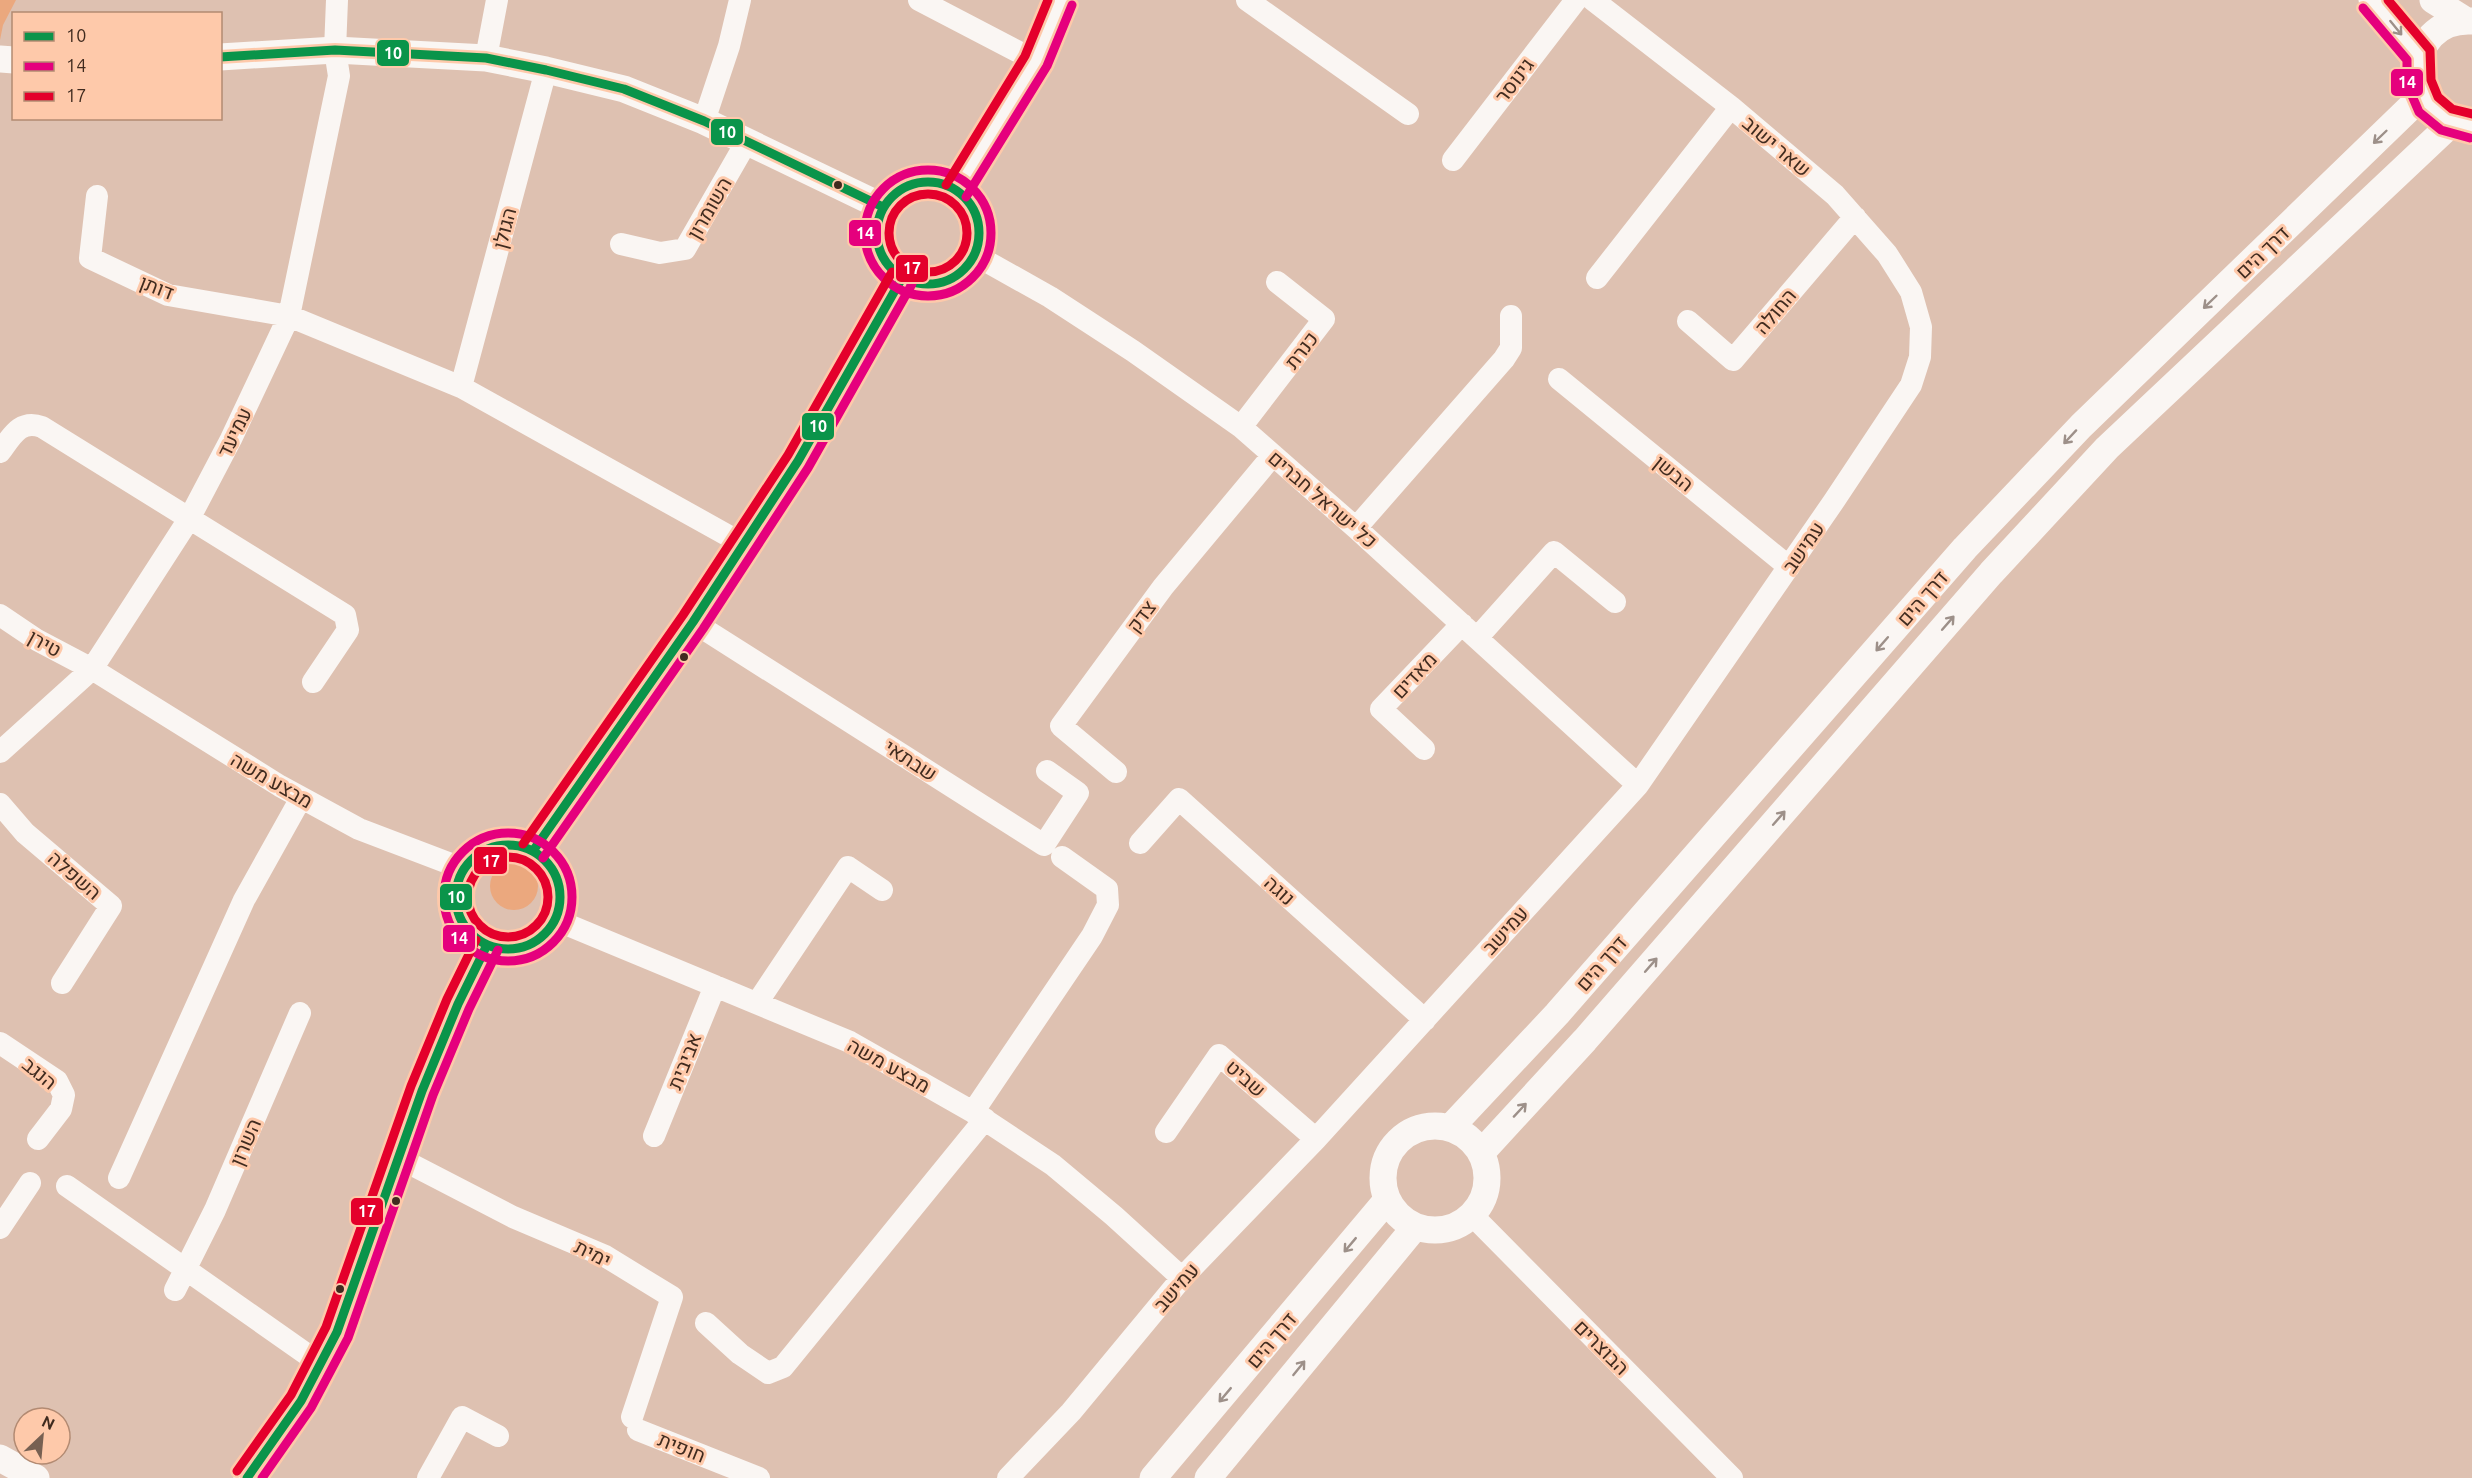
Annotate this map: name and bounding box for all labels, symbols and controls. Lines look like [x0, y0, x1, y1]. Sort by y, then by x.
legend [12, 12, 222, 120]
one-way arrow [2389, 20, 2403, 35]
text: 10 [66, 25, 86, 45]
line badge: 10 [376, 39, 410, 67]
text: 10 [384, 44, 402, 62]
street label: גינוסר [1490, 53, 1538, 107]
text: 14 [66, 55, 86, 75]
line badge: 14 [2390, 68, 2424, 97]
text: 14 [2398, 73, 2416, 91]
text: 17 [66, 85, 86, 105]
street label: שאר ישוב [1738, 111, 1816, 181]
line badge: 10 [710, 118, 744, 146]
text: 10 [718, 123, 736, 141]
one-way arrow [2372, 129, 2387, 144]
street label: השומרון [682, 173, 736, 243]
unlabelled marker [832, 179, 844, 191]
street label: הגולן [488, 205, 520, 251]
line badge: 14 [848, 219, 882, 247]
street label: דרך הים [2231, 221, 2293, 283]
text: 14 [856, 224, 874, 242]
line badge: 17 [895, 254, 929, 283]
text: 17 [903, 259, 921, 277]
street label: דותן [137, 270, 177, 304]
street label: החולה [1750, 284, 1800, 338]
one-way arrow [2202, 294, 2217, 309]
street label: כנרת [1280, 327, 1322, 373]
street label: עמיעד [212, 403, 256, 461]
line badge: 10 [801, 412, 835, 441]
text: 10 [809, 417, 827, 435]
one-way arrow [2063, 430, 2077, 445]
street label: כל ישראל חברים [1264, 446, 1382, 552]
street label: הבשן [1650, 450, 1698, 496]
street label: עמישב [1777, 517, 1829, 577]
street label: דרך הים [1892, 566, 1952, 630]
street label: צדק [1122, 596, 1160, 636]
one-way arrow [1941, 616, 1955, 631]
street label: טירן [25, 625, 65, 661]
one-way arrow [1875, 636, 1889, 651]
street label: מאדים [1387, 647, 1441, 703]
unlabelled marker [678, 651, 690, 663]
street label: שבתאי [881, 735, 941, 785]
street label: מבצע משה [227, 747, 317, 813]
one-way arrow [1772, 811, 1786, 826]
street label: השפלה [44, 846, 106, 904]
line badge: 17 [473, 846, 508, 875]
text: 17 [482, 852, 500, 870]
street label: נוגה [1260, 871, 1300, 909]
line badge: 10 [439, 883, 473, 911]
text: 10 [447, 888, 465, 906]
street label: עמישב [1477, 901, 1533, 959]
line badge: 14 [442, 924, 476, 953]
text: 14 [450, 929, 468, 947]
street label: דרך הים [1571, 931, 1631, 995]
one-way arrow [1644, 958, 1658, 973]
street label: אביבית [662, 1030, 706, 1092]
street label: מבצע משה [844, 1033, 934, 1097]
street label: הנגב [18, 1052, 62, 1094]
street label: שביט [1222, 1055, 1270, 1101]
one-way arrow [1513, 1103, 1527, 1118]
street label: השרון [225, 1115, 265, 1169]
unlabelled marker [390, 1195, 402, 1207]
line badge: 17 [350, 1197, 384, 1226]
text: 17 [358, 1202, 376, 1220]
street label: ימית [571, 1234, 615, 1272]
one-way arrow [1343, 1237, 1356, 1253]
street label: עמישב [1149, 1258, 1203, 1316]
unlabelled marker [334, 1283, 346, 1295]
street label: דרך הים [1241, 1308, 1301, 1372]
street label: הבוצרים [1570, 1315, 1634, 1379]
one-way arrow [1292, 1361, 1306, 1376]
one-way arrow [1218, 1387, 1231, 1403]
north arrow [12, 1406, 72, 1466]
text: N [39, 1412, 58, 1433]
street label: חופית [655, 1427, 709, 1467]

